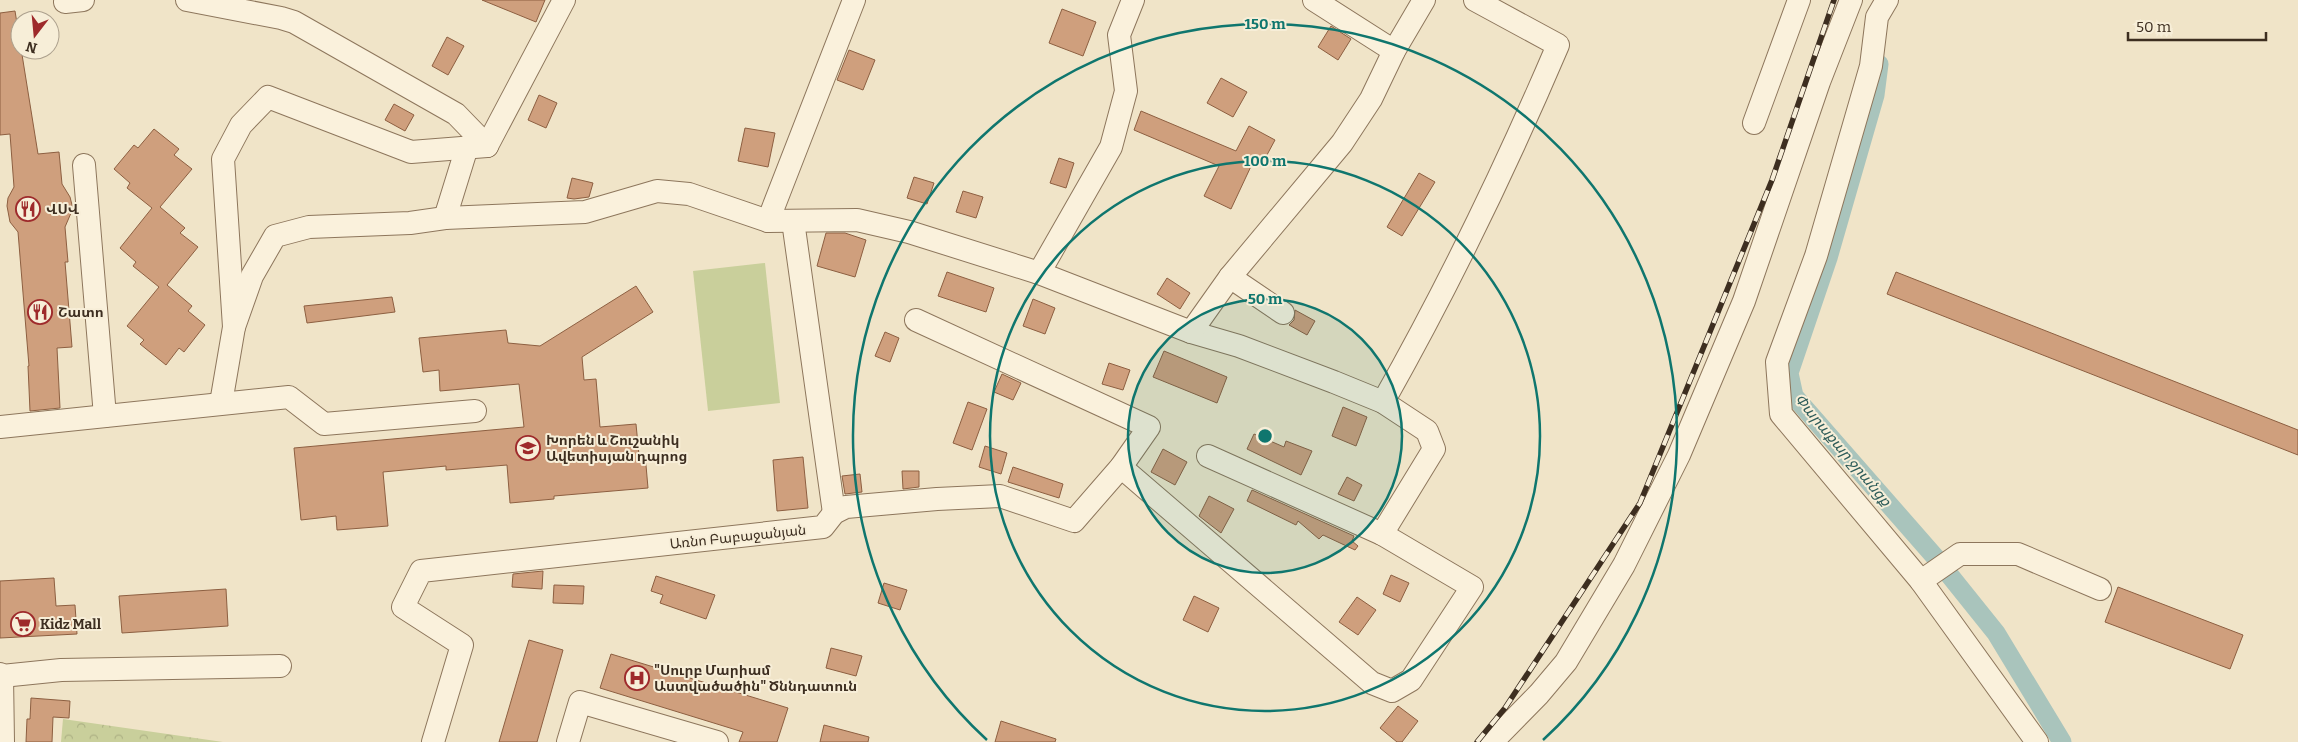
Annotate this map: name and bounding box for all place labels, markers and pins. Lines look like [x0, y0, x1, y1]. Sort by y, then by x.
restaurant icon: ՎՍՎ [15, 196, 41, 222]
place label: ՎՍՎ [46, 201, 80, 218]
restaurant icon: Շատո [27, 299, 53, 325]
place label: Շատո [58, 304, 104, 321]
centre of rings [1256, 427, 1274, 445]
place label: Խորեն և Շուշանիկ Ավետիսյան դպրոց [546, 432, 687, 465]
school or university icon: Խորեն և Շուշանիկ Ավետիսյան դպրոց [515, 435, 541, 461]
supermarket icon: Kidz Mall [10, 611, 36, 637]
place label: Kidz Mall [40, 616, 102, 633]
place label: "Սուրբ Մարիամ Աստվածածին" Ծննդատուն [654, 662, 857, 695]
hospital icon: "Սուրբ Մարիամ Աստվածածին" Ծննդատուն [624, 665, 650, 691]

